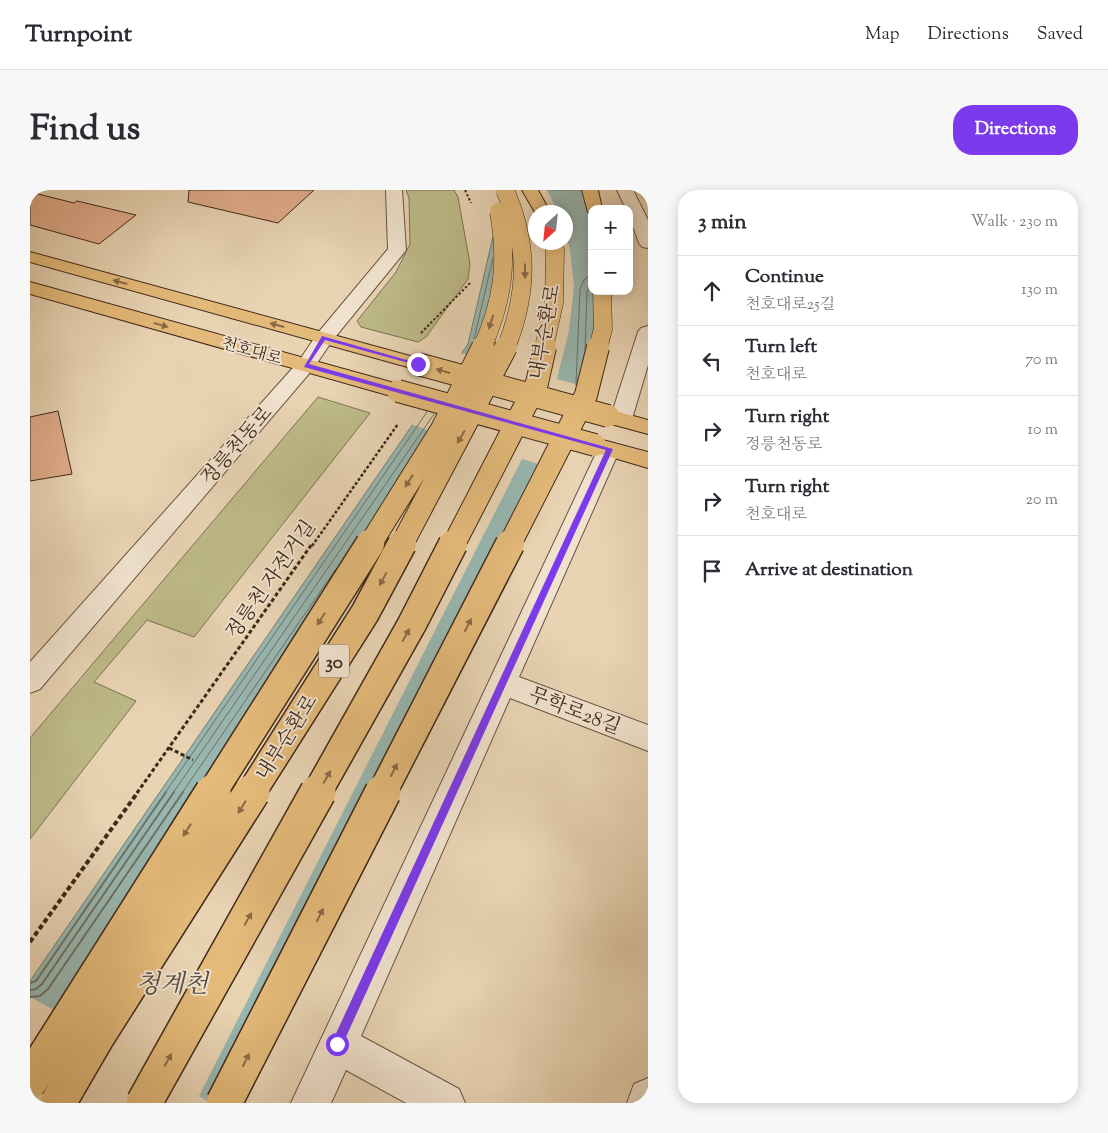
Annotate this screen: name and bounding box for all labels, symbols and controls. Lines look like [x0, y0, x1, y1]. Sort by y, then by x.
text: Turnpoint [25, 18, 132, 52]
text: Map [865, 22, 900, 48]
text: Directions [928, 22, 1009, 48]
text: Saved [1037, 22, 1083, 48]
text: Find us [30, 105, 140, 156]
button: Directions [953, 105, 1078, 155]
north arrow [528, 205, 573, 250]
map controls [588, 205, 633, 295]
button: + [588, 205, 633, 250]
text: 3 min [698, 208, 747, 238]
text: Walk · 230 m [971, 211, 1058, 234]
button: − [588, 250, 633, 295]
one-way arrow [521, 263, 529, 279]
text: Continue [745, 264, 824, 291]
one-way arrow [113, 277, 128, 285]
icon: ahead [698, 277, 726, 305]
text: 130 m [1021, 279, 1058, 302]
street label: 내부순환로 [524, 282, 569, 383]
text: 천호대로25길 [745, 294, 835, 317]
one-way arrow [486, 315, 494, 330]
one-way arrow [269, 320, 284, 328]
one-way arrow [154, 321, 169, 329]
street label: 천호대로 [218, 333, 285, 372]
text: Turn left [745, 334, 817, 361]
icon: left [698, 347, 726, 375]
text: 70 m [1025, 349, 1058, 372]
route end [407, 353, 430, 376]
text: 천호대로 [745, 364, 807, 387]
one-way arrow [435, 367, 450, 375]
street label: 정릉천동로 [195, 401, 281, 493]
text: Turn right [745, 404, 829, 431]
icon: right [698, 417, 726, 445]
text: 10 m [1028, 419, 1058, 442]
one-way arrow [457, 430, 466, 443]
text: 정릉천동로 [745, 434, 822, 457]
text: Turn right [745, 474, 829, 501]
one-way arrow [404, 475, 413, 488]
icon: right [698, 487, 726, 515]
text: 20 m [1025, 489, 1058, 512]
text: 천호대로 [745, 504, 807, 527]
street label: 정릉천 자전거길 [220, 515, 324, 646]
icon: arrive [698, 557, 726, 585]
text: Arrive at destination [745, 557, 913, 584]
one-way arrow [379, 572, 387, 587]
one-way arrow [317, 612, 326, 625]
one-way arrow [464, 618, 472, 633]
one-way arrow [402, 628, 411, 642]
road number: 30 [319, 644, 349, 678]
street label: 무학로28길 [524, 681, 624, 743]
street label: 내부순환로 [250, 690, 326, 787]
one-way arrow [390, 763, 398, 777]
one-way arrow [323, 770, 331, 784]
one-way arrow [238, 800, 247, 813]
one-way arrow [183, 823, 192, 836]
one-way arrow [316, 908, 324, 922]
one-way arrow [243, 912, 252, 925]
water label: 청계천 [136, 968, 210, 1004]
route start [326, 1033, 349, 1056]
one-way arrow [242, 1052, 250, 1067]
one-way arrow [164, 1054, 173, 1067]

